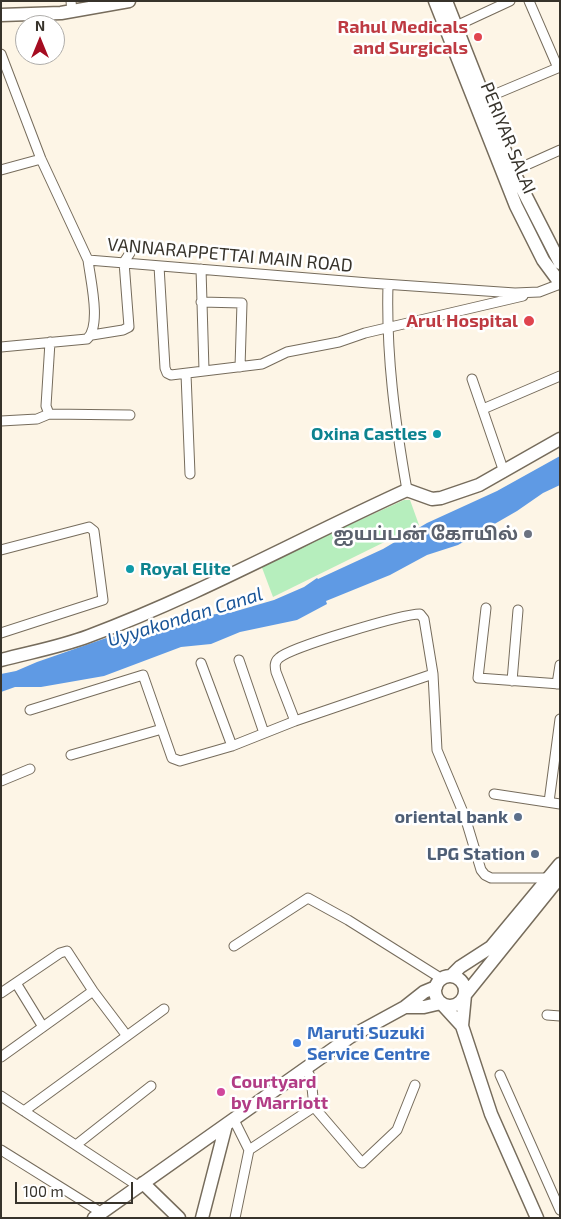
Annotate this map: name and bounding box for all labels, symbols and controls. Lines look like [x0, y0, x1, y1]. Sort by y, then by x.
north arrow [15, 15, 65, 65]
place label: Rahul Medicals and Surgicals [338, 16, 468, 58]
text: N [35, 17, 45, 34]
marker: Rahul Medicals and Surgicals [472, 31, 484, 43]
street label: PERIYAR SALAI [476, 79, 540, 197]
street label: VANNARAPPETTAI MAIN ROAD [106, 234, 354, 276]
place label: Arul Hospital [406, 310, 518, 332]
marker: Arul Hospital [522, 314, 536, 328]
place label: Oxina Castles [311, 423, 427, 445]
marker: Oxina Castles [431, 428, 443, 440]
place label: ஐயப்பன் கோயில் [333, 523, 518, 545]
marker: ஐயப்பன் கோயில் [522, 528, 534, 540]
place label: Royal Elite [140, 558, 231, 580]
marker: Royal Elite [124, 563, 136, 575]
water label: Uyyakondan Canal [104, 582, 266, 652]
place label: oriental bank [394, 806, 508, 828]
marker: oriental bank [512, 811, 524, 823]
place label: LPG Station [427, 843, 525, 865]
marker: LPG Station [529, 848, 541, 860]
place label: Maruti Suzuki Service Centre [307, 1022, 430, 1064]
marker: Maruti Suzuki Service Centre [291, 1037, 303, 1049]
place label: Courtyard by Marriott [231, 1071, 328, 1114]
marker: Courtyard by Marriott [215, 1086, 227, 1098]
scale bar [18, 1172, 135, 1204]
text: 100 m [23, 1182, 64, 1200]

